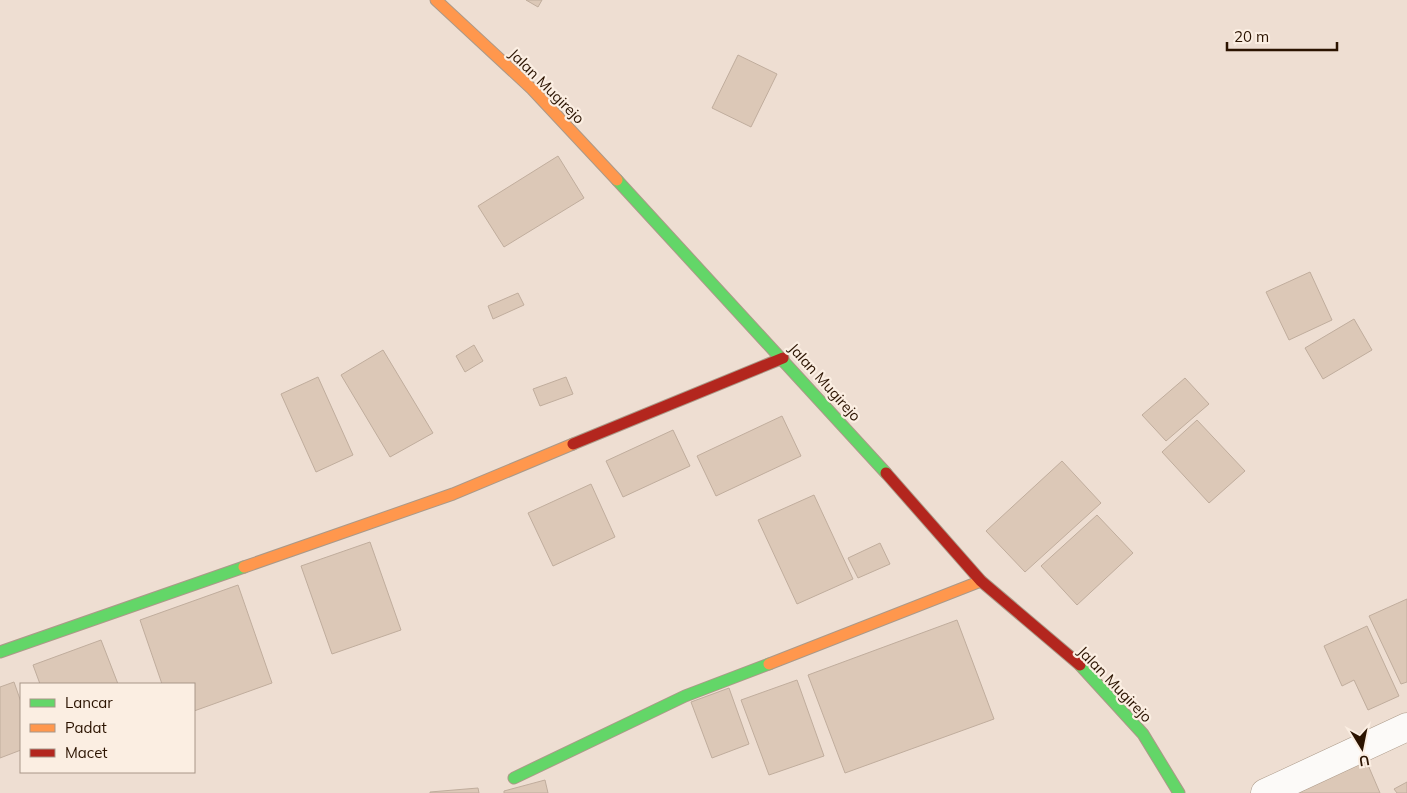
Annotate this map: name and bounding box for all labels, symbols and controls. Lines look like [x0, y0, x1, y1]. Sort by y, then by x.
scale bar [1227, 20, 1337, 52]
text: 20 m [1234, 27, 1269, 46]
street label: Jalan Mugirejo [505, 44, 589, 128]
street label: Jalan Mugirejo [785, 339, 865, 425]
street label: Jalan Mugirejo [1074, 642, 1156, 726]
legend [20, 683, 195, 773]
text: Lancar [65, 693, 113, 712]
text: Padat [65, 718, 107, 737]
north arrow [1337, 723, 1387, 773]
text: Macet [65, 743, 108, 762]
text: U [1358, 751, 1371, 771]

